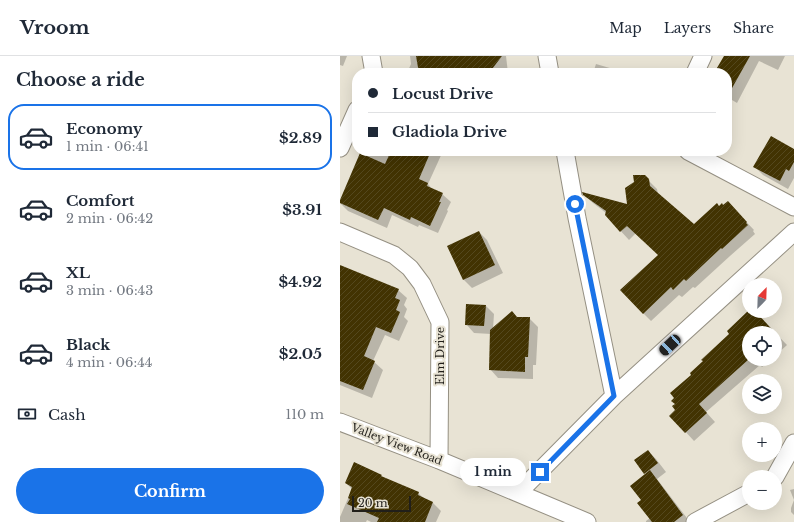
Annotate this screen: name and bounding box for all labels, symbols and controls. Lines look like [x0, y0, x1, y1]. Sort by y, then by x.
text: Vroom [20, 16, 90, 39]
text: Map [609, 19, 642, 37]
text: Layers [664, 19, 711, 37]
text: Share [733, 19, 774, 37]
text: Choose a ride [16, 69, 145, 91]
text: Locust Drive [392, 84, 493, 103]
icon: car [18, 119, 54, 155]
text: Economy [66, 119, 143, 138]
text: Gladiola Drive [392, 122, 507, 141]
text: $2.89 [279, 128, 322, 147]
text: 1 min · 06:41 [66, 138, 149, 155]
icon: car [18, 191, 54, 227]
text: Comfort [66, 191, 134, 210]
route start [566, 195, 584, 213]
text: $3.91 [282, 200, 322, 219]
text: 2 min · 06:42 [66, 210, 153, 227]
icon: car [18, 263, 54, 299]
text: XL [66, 263, 90, 282]
text: $4.92 [279, 272, 322, 291]
north arrow [742, 278, 782, 318]
map controls [742, 278, 782, 510]
text: 3 min · 06:43 [66, 282, 153, 299]
button: locate [742, 326, 782, 366]
street label: Elm Drive [433, 327, 447, 385]
car [657, 332, 683, 358]
icon: car [18, 335, 54, 371]
text: Black [66, 335, 110, 354]
text: $2.05 [279, 344, 322, 363]
text: 4 min · 06:44 [66, 354, 152, 371]
button: layers [742, 374, 782, 414]
icon: cash [16, 403, 38, 425]
text: Cash [48, 405, 85, 424]
text: 110 m [285, 406, 324, 423]
street label: Valley View Road [349, 420, 445, 468]
button: + [742, 422, 782, 462]
callout: 1 min [460, 458, 526, 486]
text: 1 min [474, 463, 512, 480]
route end [531, 463, 549, 481]
button: Confirm [16, 468, 324, 514]
button: − [742, 470, 782, 510]
scale bar [352, 494, 411, 513]
text: 20 m [358, 496, 388, 510]

